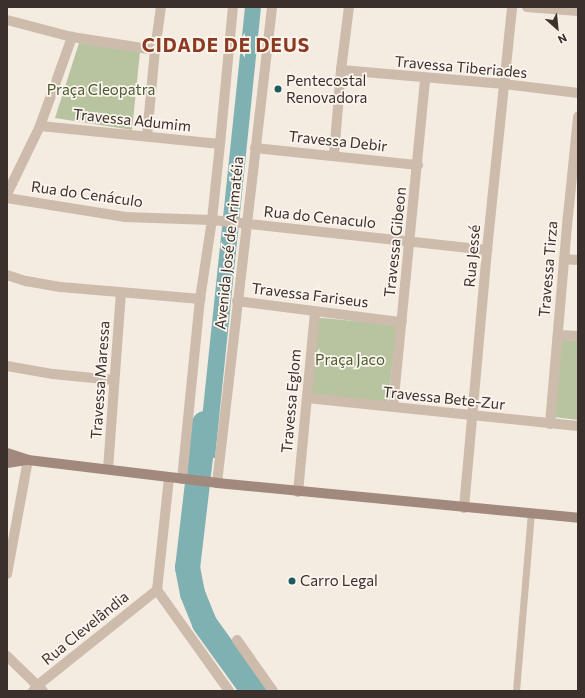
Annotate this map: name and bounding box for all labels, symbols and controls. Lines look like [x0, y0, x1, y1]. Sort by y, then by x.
north arrow [537, 8, 577, 48]
text: N [556, 31, 569, 47]
district label: CIDADE DE DEUS [142, 34, 310, 56]
street label: Travessa Tiberiades [394, 52, 528, 82]
place label: Pentecostal Renovadora [286, 71, 367, 106]
park label: Praça Cleopatra [47, 81, 155, 99]
marker: Pentecostal Renovadora [273, 84, 283, 94]
street label: Travessa Adumim [72, 105, 192, 135]
street label: Travessa Debir [288, 127, 388, 155]
street label: Avenida José de Arimatéia [211, 156, 247, 330]
street label: Rua do Cenáculo [30, 177, 144, 211]
street label: Travessa Gibeon [380, 186, 410, 298]
street label: Rua do Cenaculo [263, 202, 377, 232]
street label: Travessa Tirza [535, 220, 561, 318]
street label: Rua Jessé [460, 224, 484, 288]
street label: Travessa Fariseus [251, 279, 369, 311]
street label: Travessa Maressa [87, 320, 113, 440]
street label: Travessa Eglom [277, 348, 305, 454]
park label: Praça Jaco [315, 351, 385, 369]
street label: Travessa Bete-Zur [382, 383, 506, 413]
place label: Carro Legal [300, 572, 378, 590]
marker: Carro Legal [287, 576, 297, 586]
street label: Rua Clevelândia [38, 587, 132, 669]

